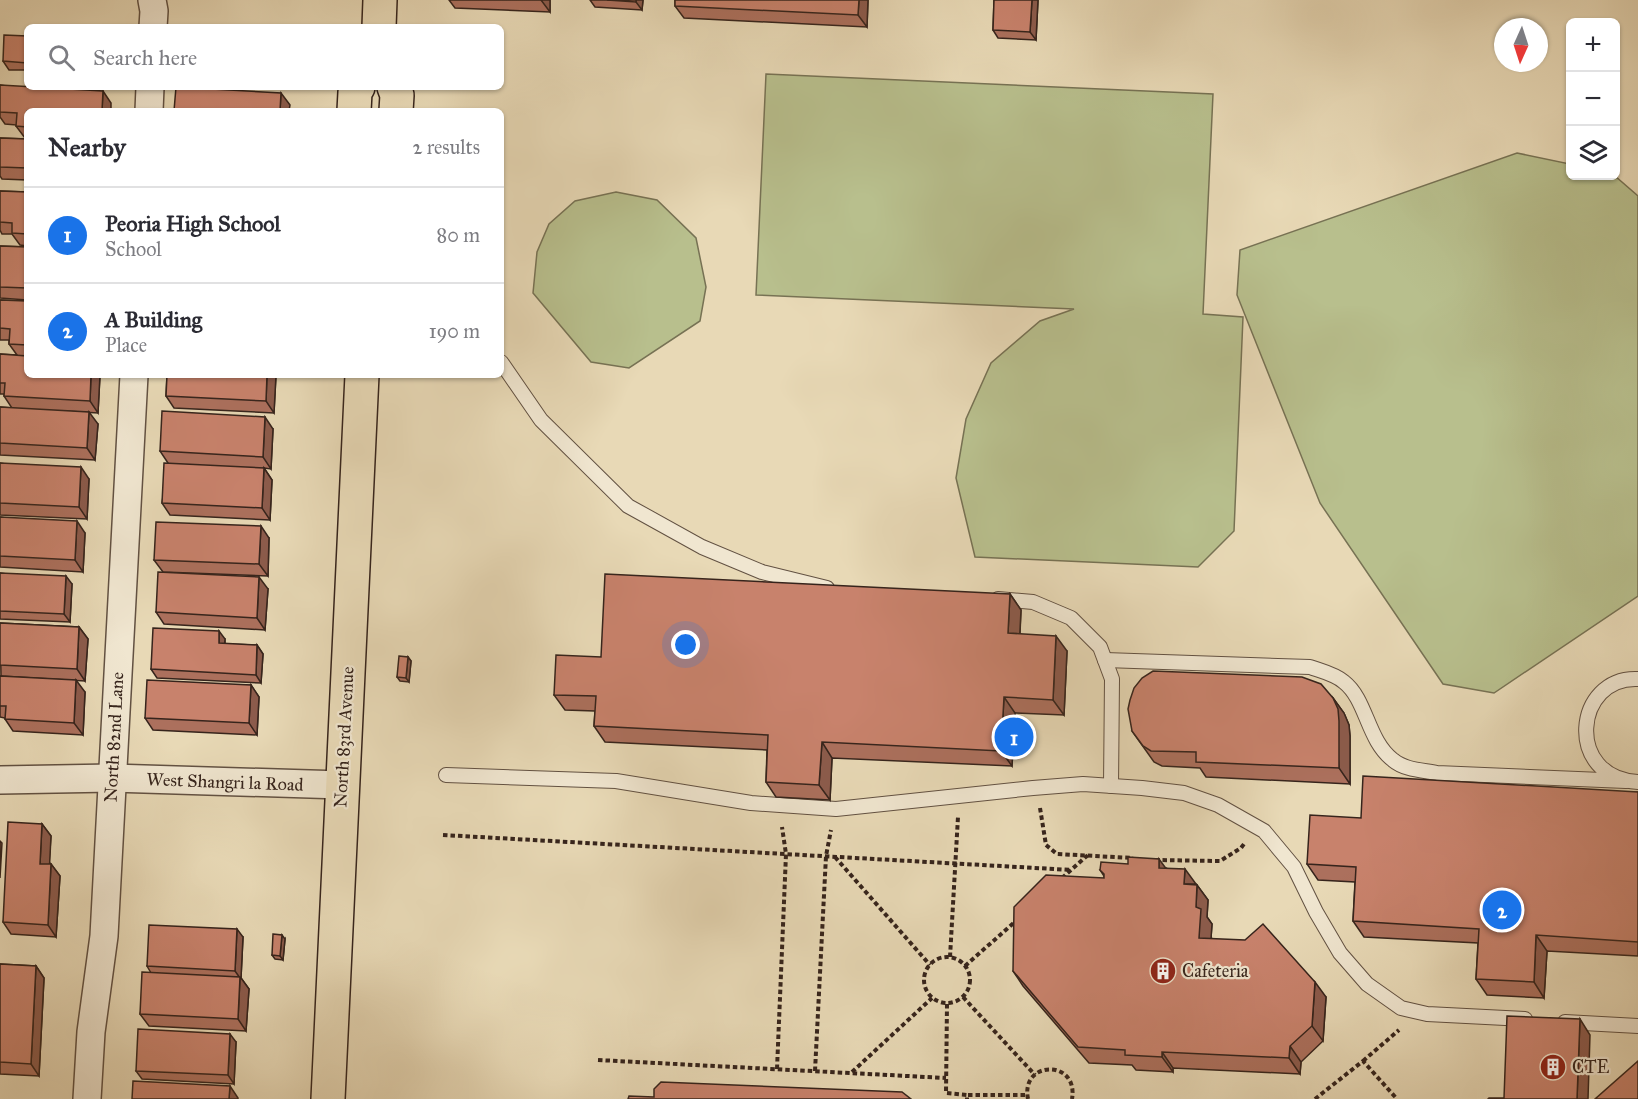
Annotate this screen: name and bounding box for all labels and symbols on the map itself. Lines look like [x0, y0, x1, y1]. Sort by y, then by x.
north arrow [1494, 18, 1548, 72]
your location [671, 630, 700, 659]
street label: North 83rd Avenue [329, 666, 359, 808]
street label: North 82nd Lane [100, 671, 128, 803]
pin: 1 [994, 714, 1034, 760]
street label: West Shangri la Road [146, 768, 304, 797]
pin: 2 [1482, 888, 1522, 932]
building icon: Cafeteria [1148, 956, 1178, 986]
place label: Cafeteria [1182, 960, 1249, 982]
building icon: CTE [1538, 1052, 1568, 1082]
place label: CTE [1572, 1056, 1610, 1078]

